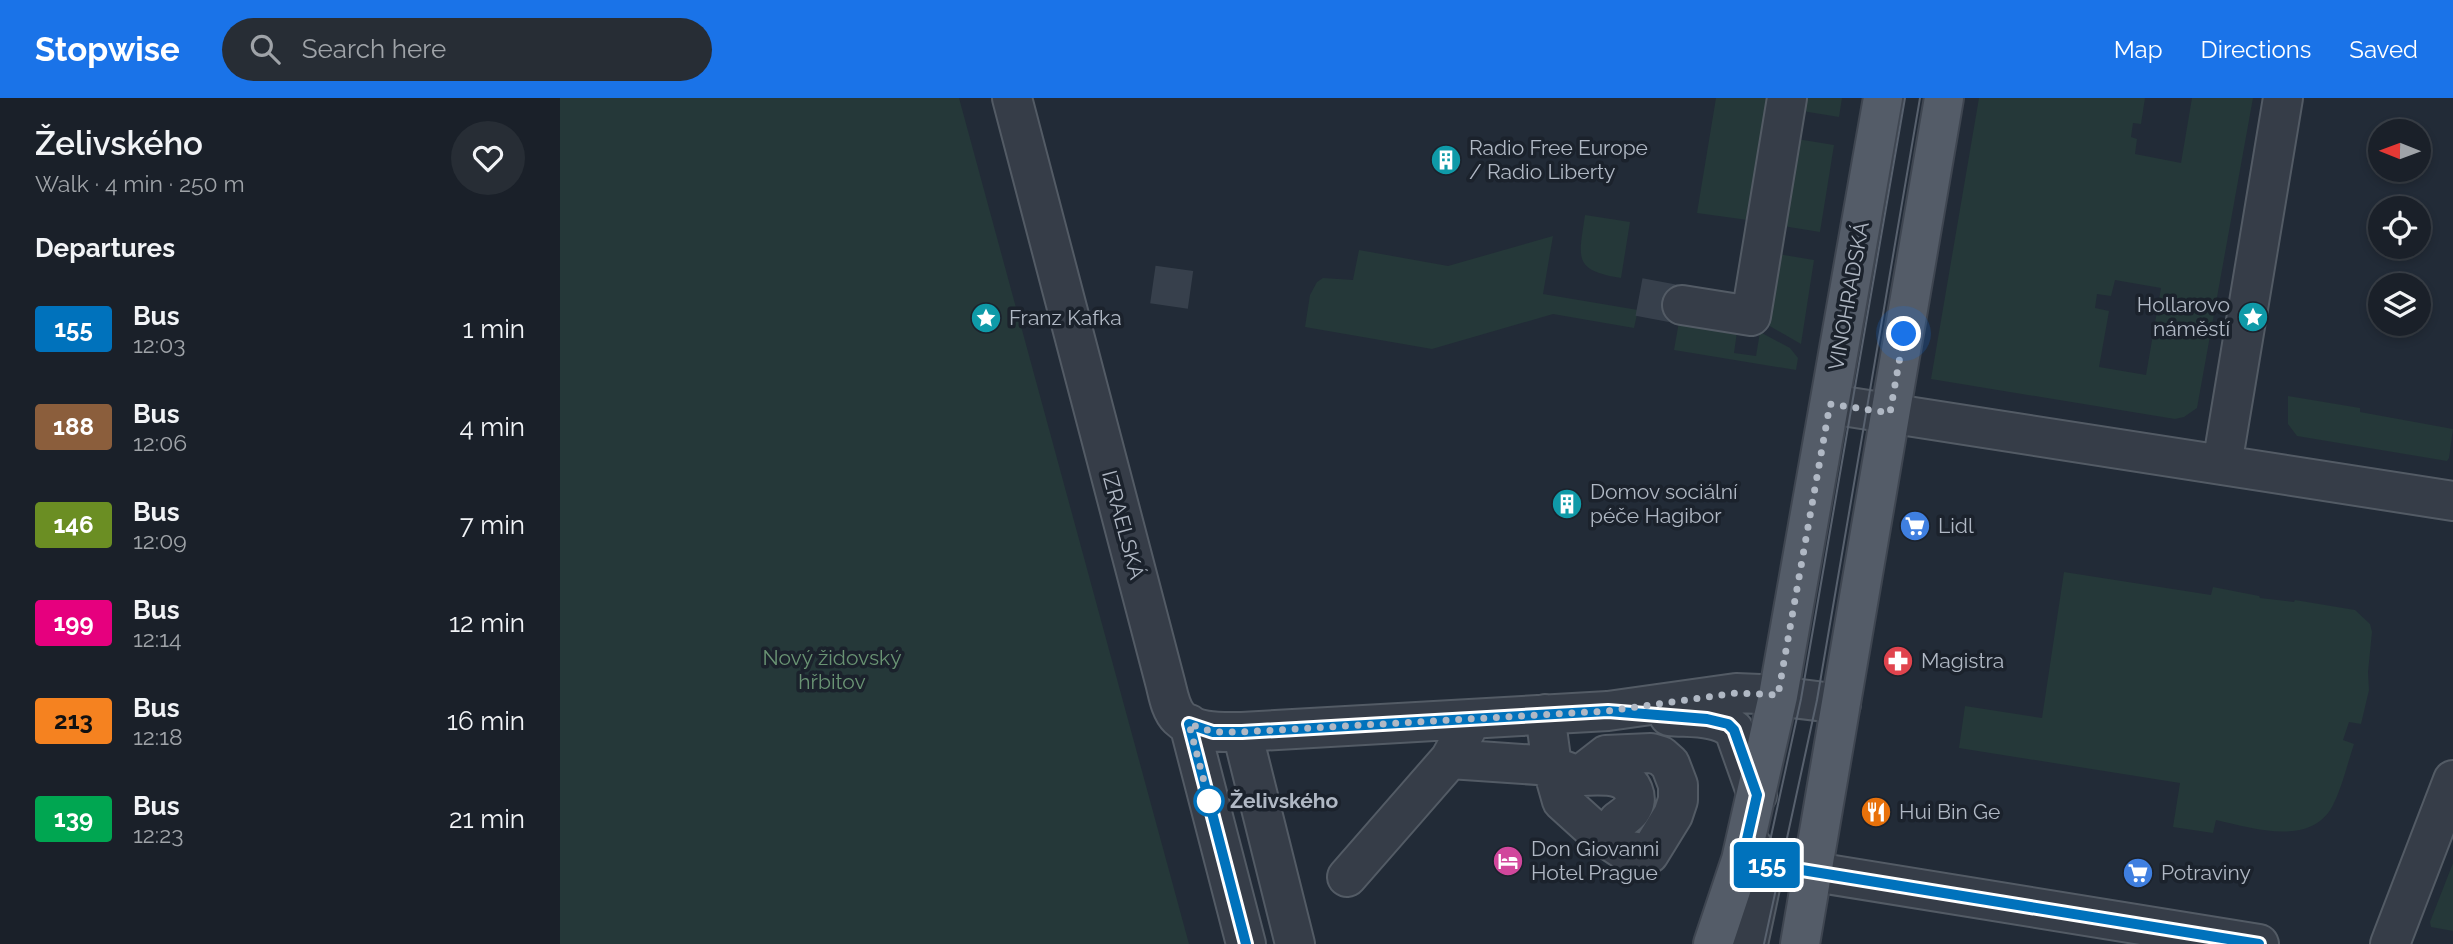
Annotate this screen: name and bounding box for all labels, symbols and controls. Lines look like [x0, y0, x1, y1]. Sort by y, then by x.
search box [222, 18, 712, 81]
text: Stopwise [35, 30, 180, 69]
icon: search [246, 30, 284, 68]
text: Search here [302, 34, 446, 64]
text: Map [2114, 35, 2163, 64]
text: Directions [2201, 35, 2311, 64]
text: Saved [2349, 35, 2418, 64]
north arrow [2368, 119, 2431, 182]
map controls [2368, 119, 2431, 336]
button: heart [451, 121, 525, 195]
text: Želivského [35, 124, 203, 163]
place label: Radio Free Europe / Radio Liberty [1469, 135, 1648, 184]
building icon: Radio Free Europe / Radio Liberty [1429, 143, 1463, 177]
text: Walk · 4 min · 250 m [35, 170, 245, 197]
button: locate [2368, 196, 2431, 259]
street label: VINOHRADSKÁ [1823, 220, 1874, 372]
text: Departures [35, 233, 175, 263]
button: layers [2368, 273, 2431, 336]
place label: Hollarovo náměstí [2137, 292, 2230, 341]
place icon: Hollarovo náměstí [2236, 300, 2270, 334]
text: Bus [133, 301, 180, 331]
place icon: Franz Kafka [969, 301, 1003, 335]
place label: Franz Kafka [1009, 305, 1122, 330]
text: 155 [54, 314, 93, 343]
text: 1 min [463, 314, 525, 344]
your location [1886, 316, 1921, 351]
text: 12:03 [133, 331, 186, 358]
text: Bus [133, 399, 180, 429]
text: 188 [53, 412, 94, 441]
text: 4 min [459, 412, 525, 442]
text: 12:06 [133, 429, 187, 456]
street label: IZRAELSKÁ [1097, 468, 1150, 582]
place label: Domov sociální péče Hagibor [1590, 479, 1738, 528]
building icon: Domov sociální péče Hagibor [1550, 487, 1584, 521]
text: Bus [133, 497, 180, 527]
supermarket icon: Lidl [1898, 509, 1932, 543]
text: 146 [53, 510, 94, 539]
text: 7 min [460, 510, 525, 540]
place label: Lidl [1938, 513, 1974, 538]
text: 12:09 [133, 527, 187, 554]
text: Bus [133, 595, 180, 625]
text: 199 [53, 608, 94, 637]
text: 12 min [449, 608, 525, 638]
text: 12:14 [133, 625, 182, 652]
pharmacy icon: Magistra [1881, 644, 1915, 678]
park label: Nový židovský hřbitov [762, 645, 902, 694]
place label: Magistra [1921, 648, 2004, 673]
text: Bus [133, 693, 180, 723]
text: 213 [54, 706, 93, 735]
text: 16 min [447, 706, 525, 736]
text: 12:18 [133, 723, 183, 750]
marker: Želivského [1194, 786, 1224, 816]
place label: Želivského [1230, 788, 1339, 813]
text: Bus [133, 791, 180, 821]
restaurant icon: Hui Bin Ge [1859, 795, 1893, 829]
place label: Hui Bin Ge [1899, 799, 2000, 824]
text: 139 [54, 804, 93, 833]
text: 21 min [449, 804, 525, 834]
text: 12:23 [133, 821, 183, 848]
place label: Don Giovanni Hotel Prague [1531, 836, 1659, 885]
line badge: 155 [1727, 842, 1807, 888]
hotel icon: Don Giovanni Hotel Prague [1491, 844, 1525, 878]
text: 155 [1748, 850, 1786, 879]
supermarket icon: Potraviny [2121, 856, 2155, 890]
place label: Potraviny [2161, 860, 2251, 885]

